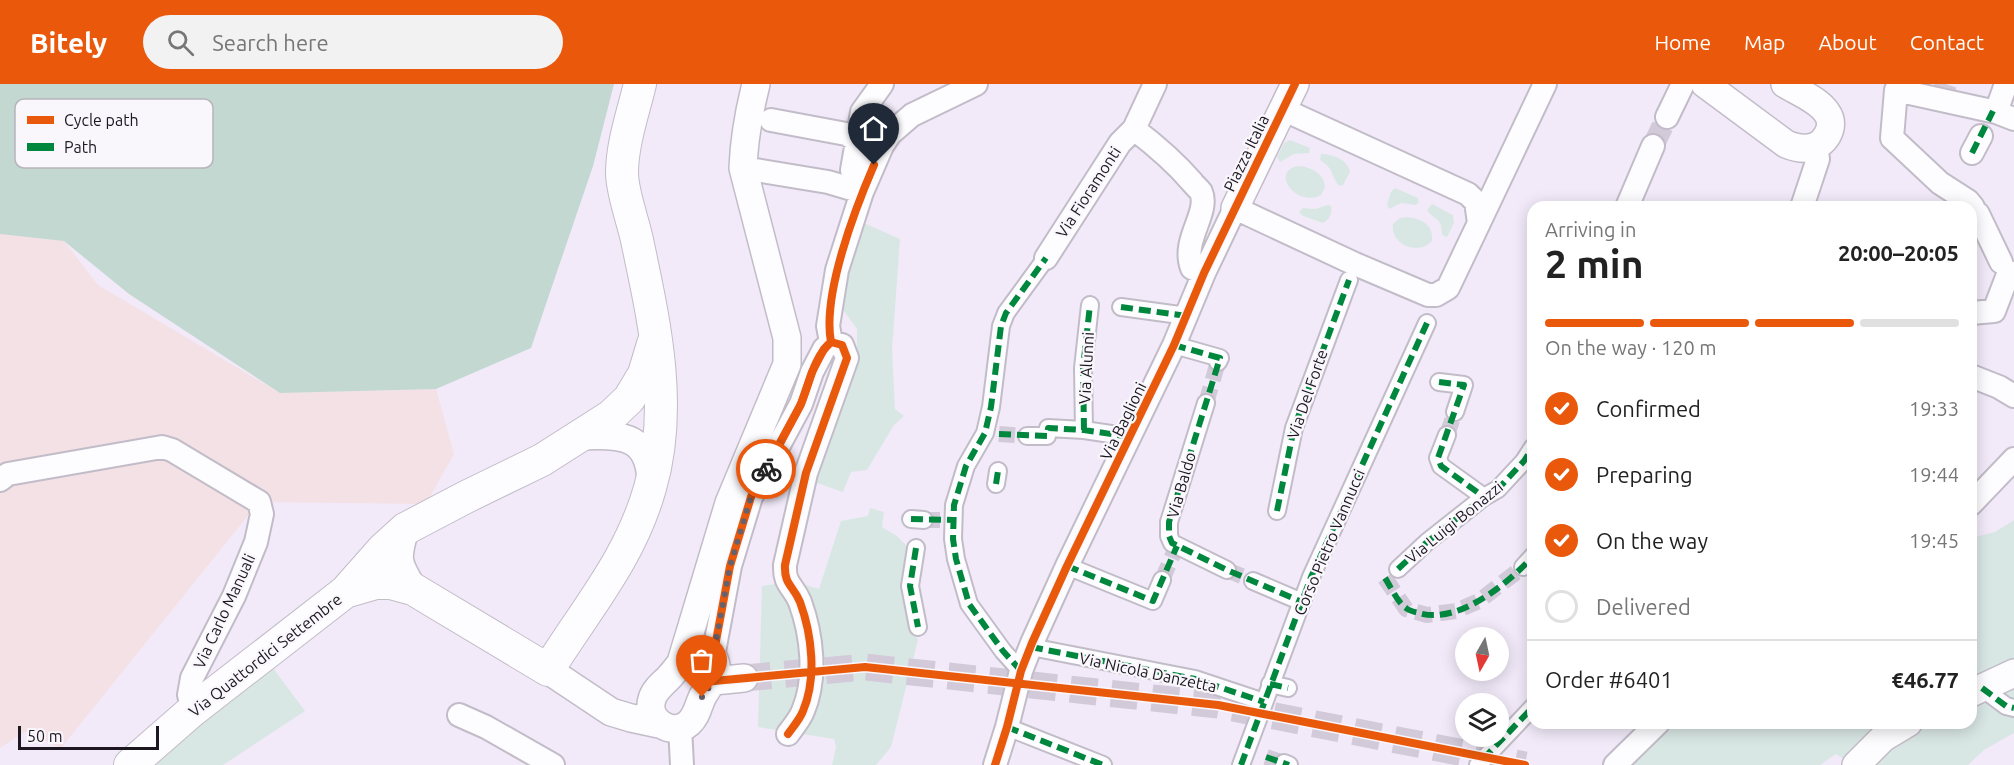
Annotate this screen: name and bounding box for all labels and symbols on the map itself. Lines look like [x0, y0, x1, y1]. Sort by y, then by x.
legend [15, 99, 213, 168]
pin [848, 103, 899, 165]
text: Cycle path [64, 111, 139, 129]
street label: Piazza Italia [1220, 112, 1272, 194]
text: Path [64, 138, 97, 156]
street label: Via Fioramonti [1052, 143, 1124, 241]
street label: Via Alunni [1075, 331, 1097, 405]
street label: Via Del Forte [1283, 347, 1331, 441]
street label: Via Baglioni [1096, 379, 1150, 463]
courier [736, 439, 796, 499]
street label: Via Baldo [1163, 450, 1199, 520]
street label: Corso Pietro Vannucci [1290, 466, 1368, 618]
street label: Via Luigi Bonazzi [1402, 477, 1506, 567]
street label: Via Carlo Manuali [190, 551, 258, 671]
street label: Via Quattordici Settembre [185, 590, 345, 720]
north arrow [1455, 627, 1509, 681]
pin [676, 635, 727, 697]
street label: Via Nicola Danzetta [1078, 649, 1218, 695]
scale bar [18, 723, 159, 750]

